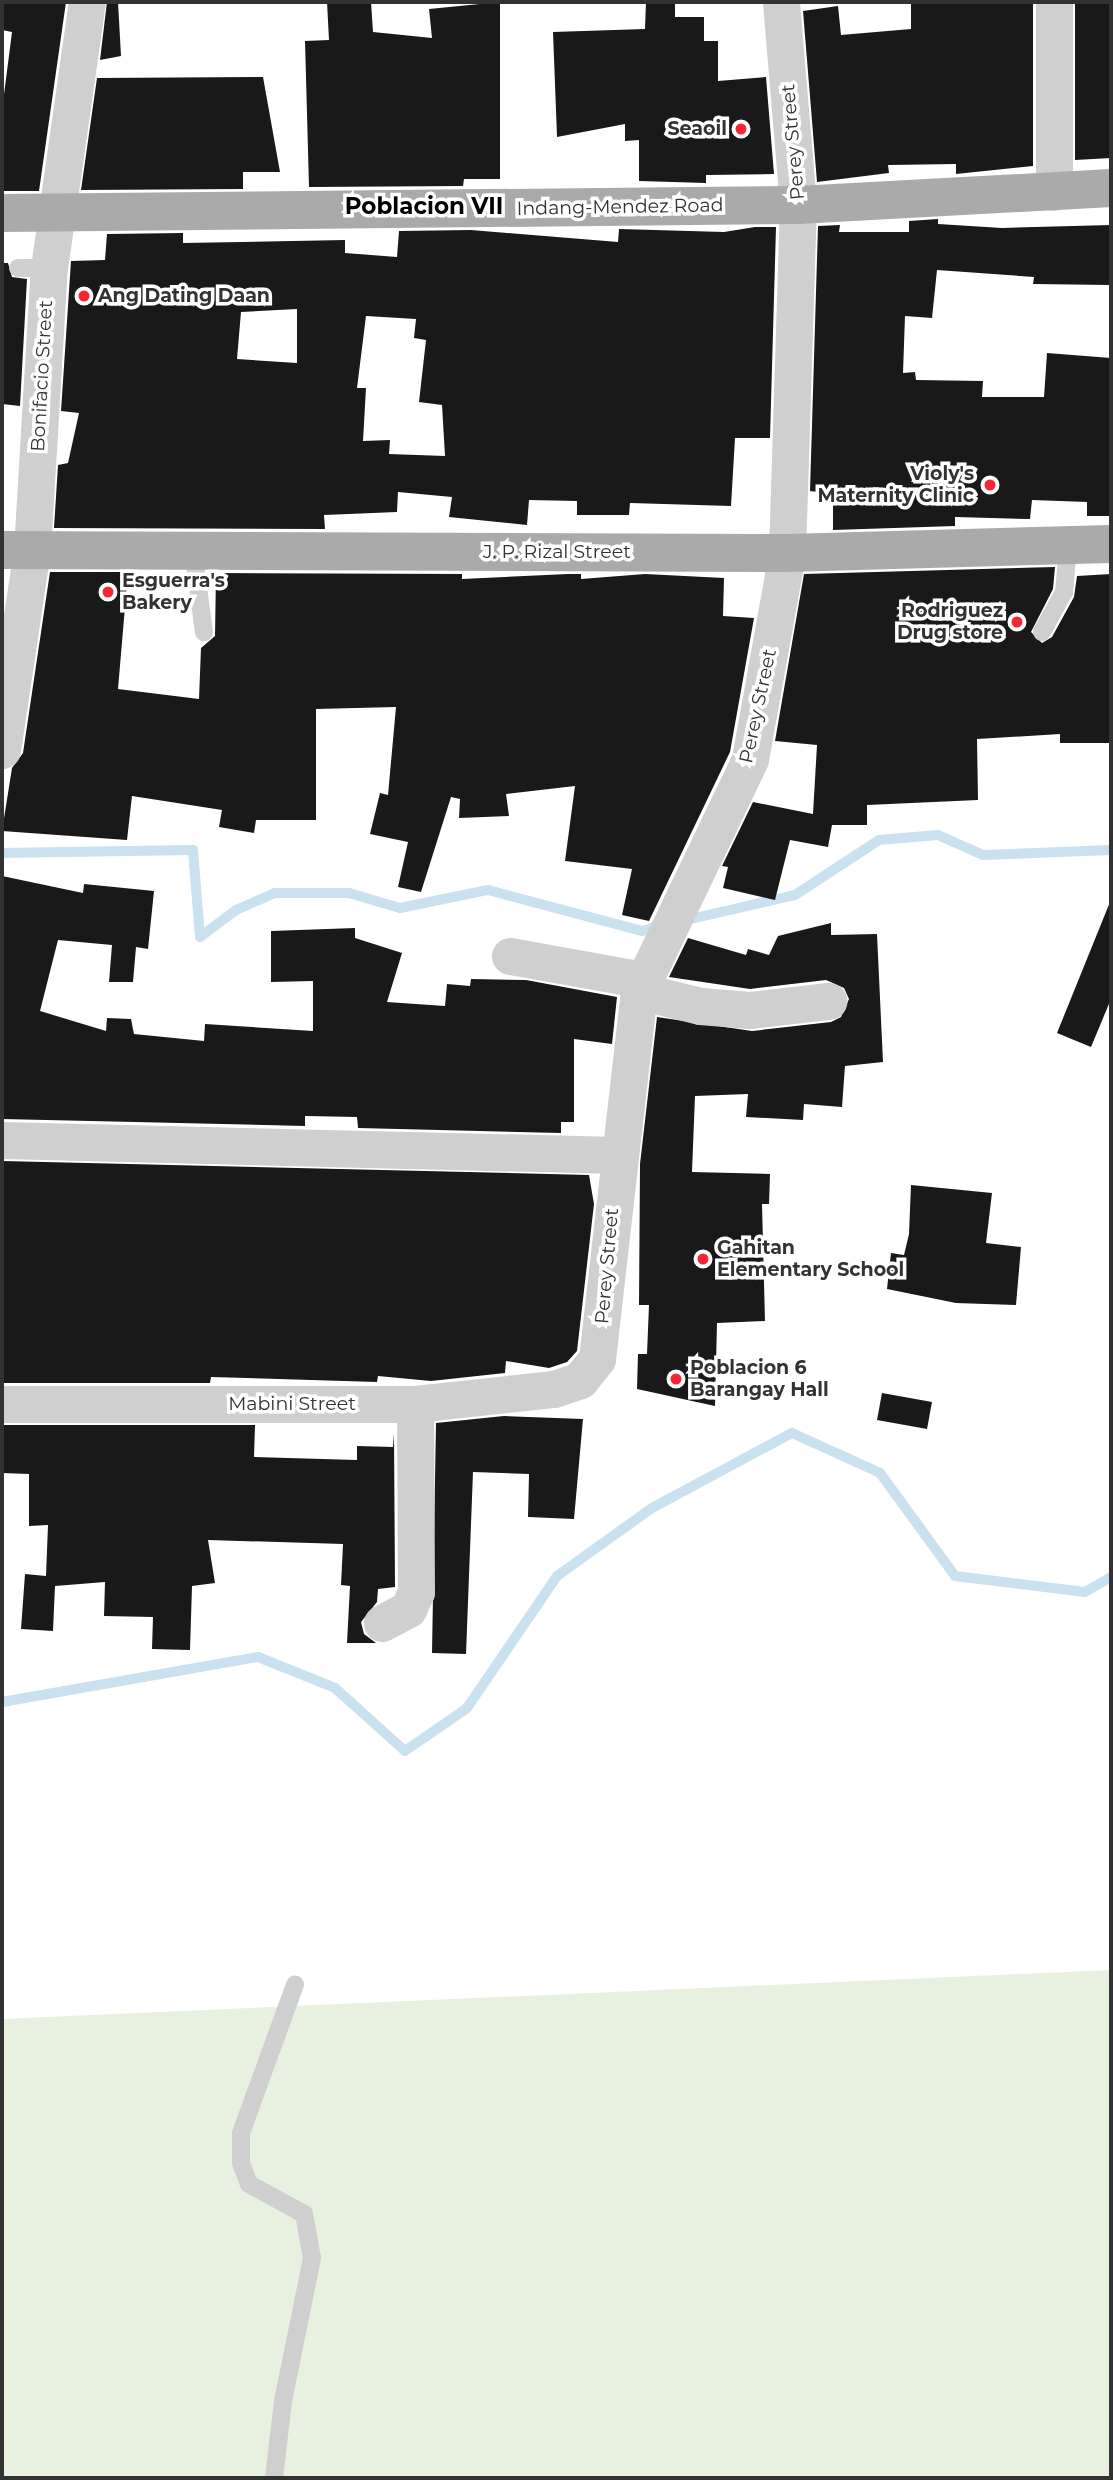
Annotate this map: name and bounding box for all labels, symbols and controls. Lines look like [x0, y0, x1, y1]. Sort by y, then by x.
street label: Perey Street [777, 83, 809, 201]
place label: Seaoil [667, 118, 727, 140]
marker: Seaoil [733, 121, 749, 137]
district label: Poblacion VII [345, 192, 503, 220]
street label: Indang-Mendez Road [516, 194, 724, 220]
place label: Ang Dating Daan [98, 285, 270, 307]
marker: Ang Dating Daan [76, 288, 92, 304]
street label: Bonifacio Street [27, 300, 57, 452]
place label: Violy's Maternity Clinic [817, 463, 974, 507]
marker: Violy's Maternity Clinic [980, 475, 1000, 495]
street label: J. P. Rizal Street [483, 541, 631, 563]
place label: Esguerra's Bakery [122, 570, 225, 614]
marker: Esguerra's Bakery [100, 584, 116, 600]
place label: Rodriguez Drug store [897, 600, 1003, 644]
marker: Rodriguez Drug store [1009, 614, 1025, 630]
street label: Perey Street [735, 647, 781, 765]
street label: Perey Street [591, 1207, 623, 1325]
place label: Gahitan Elementary School [717, 1237, 904, 1281]
marker: Gahitan Elementary School [695, 1251, 711, 1267]
place label: Poblacion 6 Barangay Hall [690, 1357, 829, 1401]
marker: Poblacion 6 Barangay Hall [668, 1371, 684, 1387]
street label: Mabini Street [228, 1393, 356, 1415]

